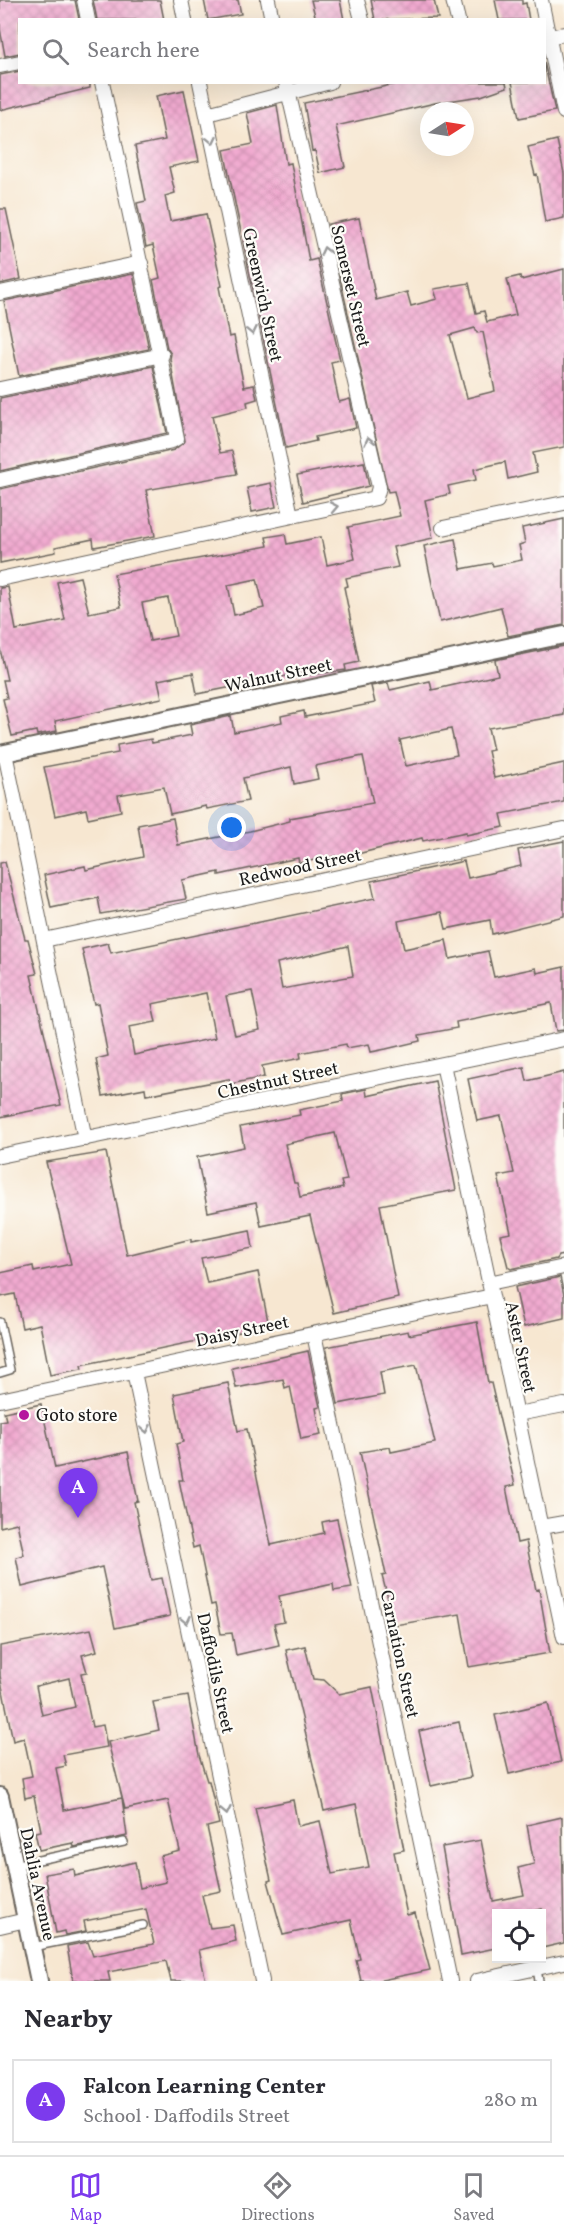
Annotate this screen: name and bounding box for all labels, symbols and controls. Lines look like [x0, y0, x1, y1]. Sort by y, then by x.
search box [18, 18, 546, 84]
icon: search [39, 35, 72, 68]
text: Search here [87, 36, 200, 67]
north arrow [420, 102, 474, 156]
one-way arrow [205, 134, 218, 144]
street label: Somerset Street [323, 223, 376, 350]
street label: Greenwich Street [235, 226, 288, 365]
one-way arrow [319, 246, 332, 256]
one-way arrow [245, 325, 258, 335]
one-way arrow [363, 436, 376, 446]
one-way arrow [328, 501, 338, 514]
street label: Walnut Street [222, 653, 334, 700]
your location [217, 813, 246, 842]
street label: Redwood Street [237, 843, 364, 894]
street label: Chestnut Street [216, 1056, 341, 1106]
street label: Aster Street [498, 1299, 541, 1396]
street label: Daisy Street [193, 1310, 291, 1355]
place label: Goto store [36, 1404, 118, 1429]
marker: Goto store [17, 1408, 31, 1422]
one-way arrow [139, 1424, 152, 1434]
pin: A [58, 1468, 98, 1518]
street label: Carnation Street [373, 1588, 424, 1721]
street label: Daffodils Street [190, 1611, 240, 1736]
one-way arrow [179, 1615, 192, 1625]
one-way arrow [219, 1805, 232, 1815]
street label: Dahlia Avenue [12, 1825, 61, 1943]
map controls [492, 1909, 546, 1963]
button: locate [492, 1909, 546, 1963]
text: Nearby [24, 2002, 113, 2038]
text: Falcon Learning Center [83, 2072, 326, 2103]
text: A [38, 2087, 53, 2115]
text: 280 m [483, 2087, 538, 2115]
text: School · Daffodils Street [83, 2103, 290, 2131]
tab: Map [69, 2169, 102, 2227]
tab: Directions [241, 2169, 315, 2227]
tab: Saved [453, 2169, 495, 2227]

